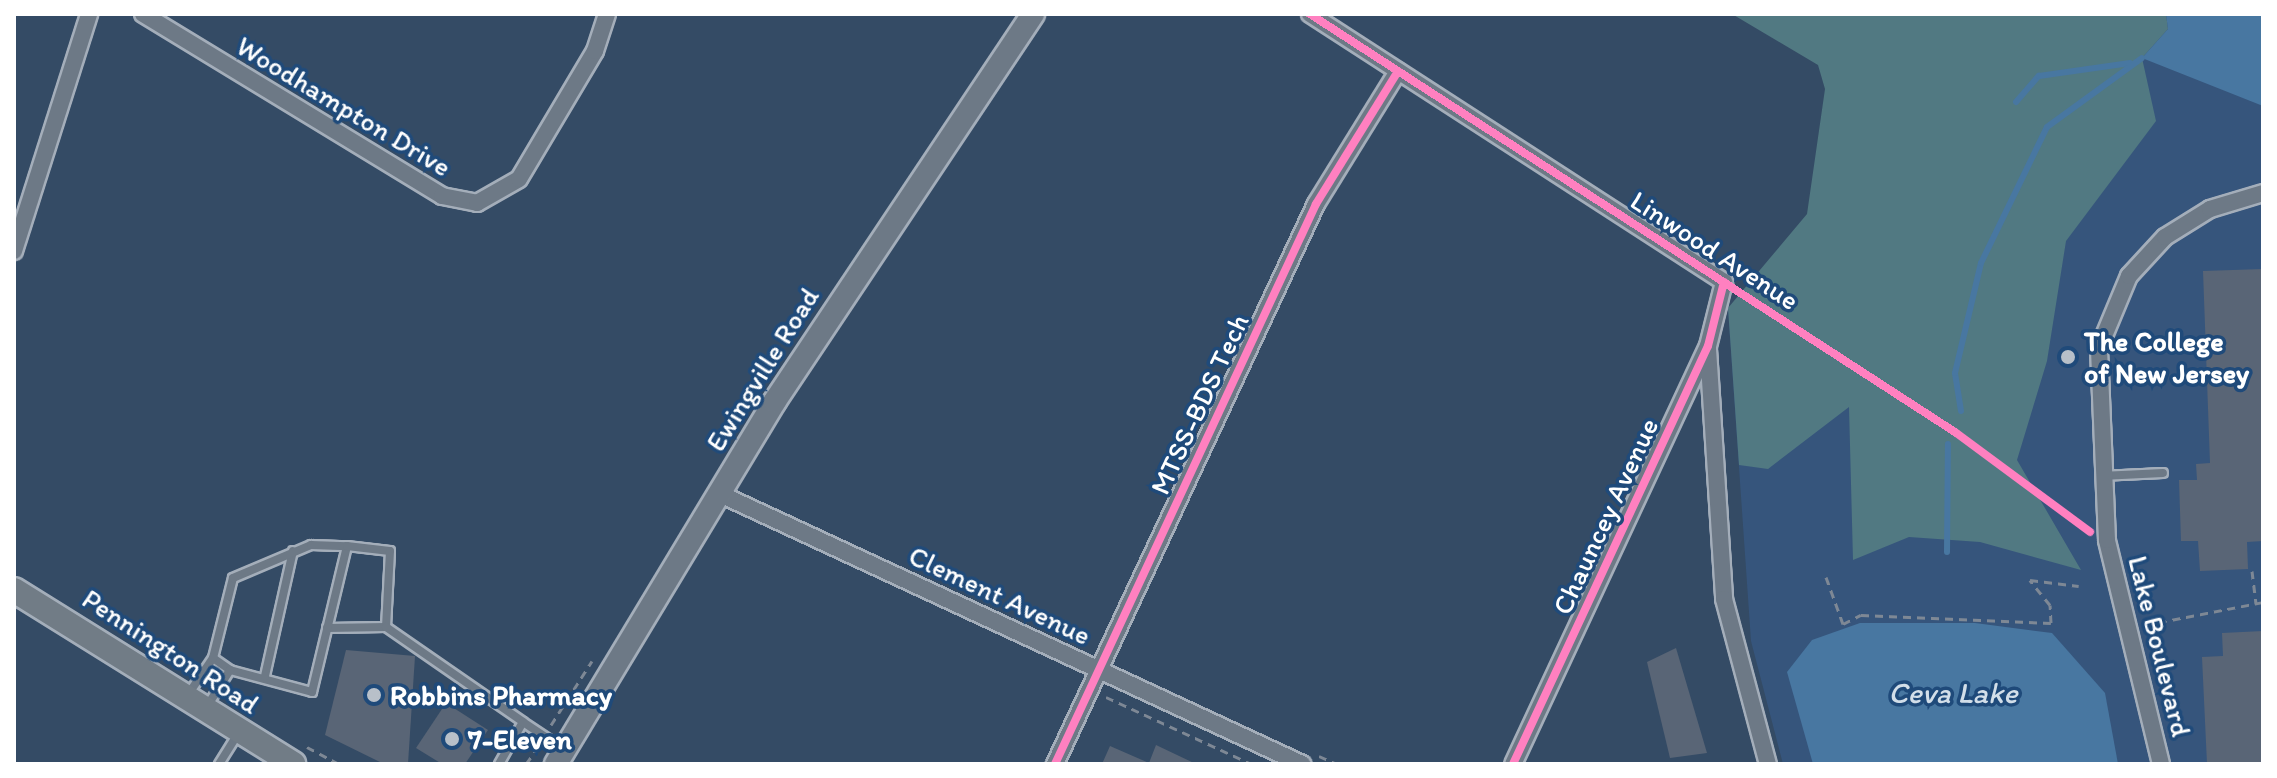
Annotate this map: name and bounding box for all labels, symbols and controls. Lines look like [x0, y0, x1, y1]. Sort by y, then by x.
street label: Woodhampton Drive [231, 29, 457, 183]
street label: Linwood Avenue [1625, 183, 1805, 317]
street label: Ewingville Road [698, 281, 826, 457]
street label: MTSS-BDS Tech [1143, 310, 1255, 498]
place label: The College of New Jersey [2084, 324, 2250, 390]
marker: The College of New Jersey [2059, 348, 2077, 366]
street label: Chauncey Avenue [1545, 413, 1665, 619]
street label: Clement Avenue [904, 538, 1096, 652]
street label: Lake Boulevard [2121, 552, 2199, 740]
street label: Pennington Road [76, 581, 266, 721]
water label: Ceva Lake [1888, 675, 2018, 711]
place label: Robbins Pharmacy [390, 678, 612, 712]
marker: Robbins Pharmacy [365, 686, 383, 704]
place label: 7-Eleven [468, 722, 572, 756]
marker: 7-Eleven [443, 730, 461, 748]

